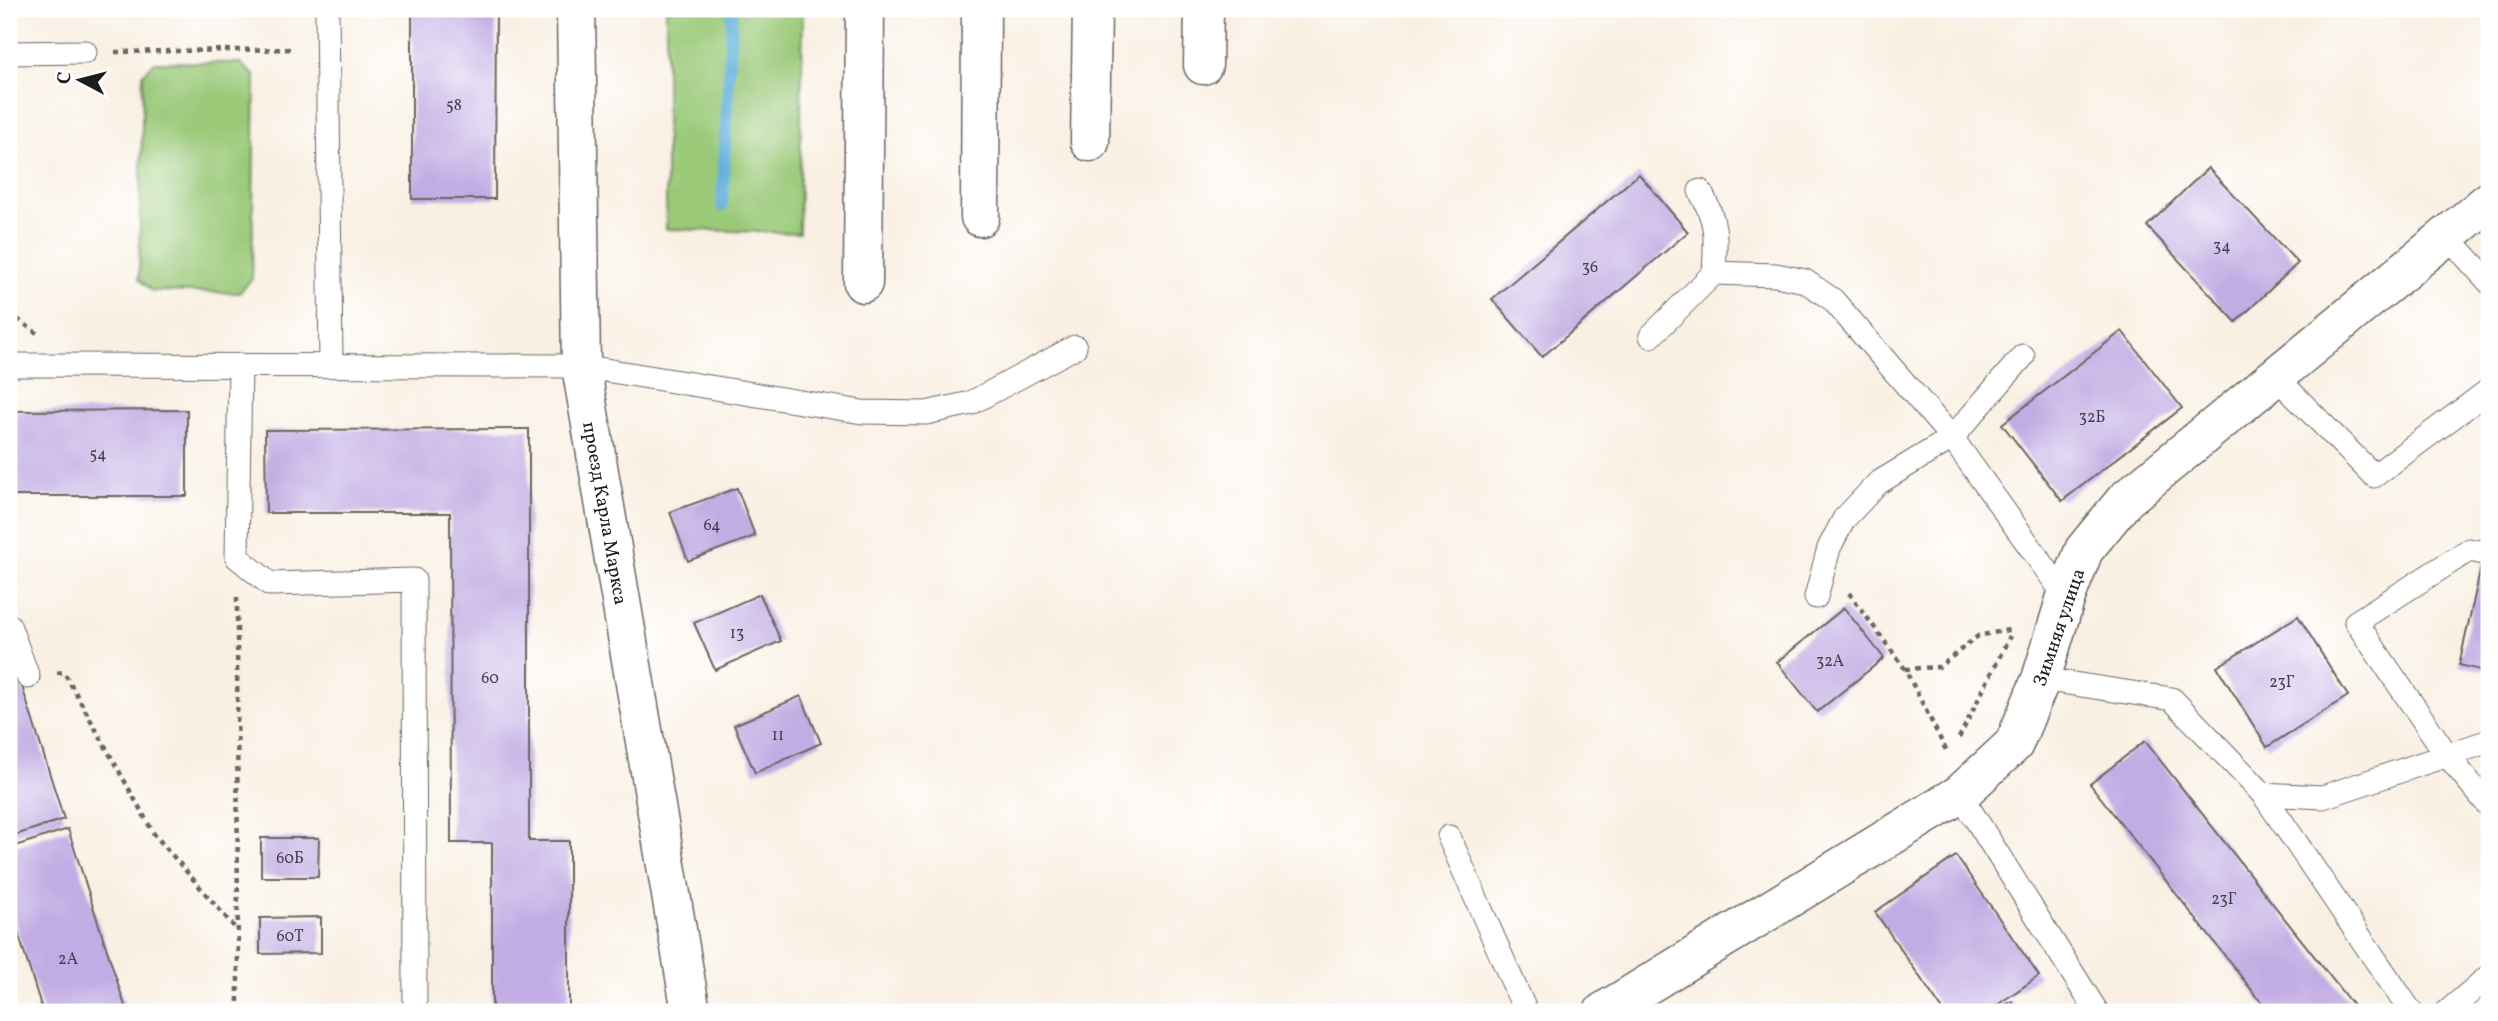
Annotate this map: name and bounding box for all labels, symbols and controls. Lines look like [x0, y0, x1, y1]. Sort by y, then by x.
north arrow [46, 46, 116, 116]
text: С [51, 71, 79, 86]
house number: 58 [446, 95, 462, 117]
house number: 34 [2213, 236, 2231, 258]
house number: 36 [1582, 257, 1598, 279]
house number: 32Б [2079, 407, 2105, 429]
street label: проезд Карла Маркса [575, 420, 633, 607]
house number: 54 [89, 444, 107, 466]
house number: 64 [703, 515, 721, 537]
street label: Зимняя улица [2028, 565, 2092, 690]
house number: 13 [730, 623, 744, 645]
house number: 32А [1816, 651, 1844, 673]
house number: 60 [481, 668, 499, 690]
house number: 23Г [2269, 672, 2295, 694]
house number: 11 [772, 725, 784, 747]
house number: 60Б [276, 848, 304, 870]
house number: 23Г [2211, 889, 2237, 911]
house number: 60Т [276, 926, 304, 948]
house number: 2А [58, 949, 78, 971]

